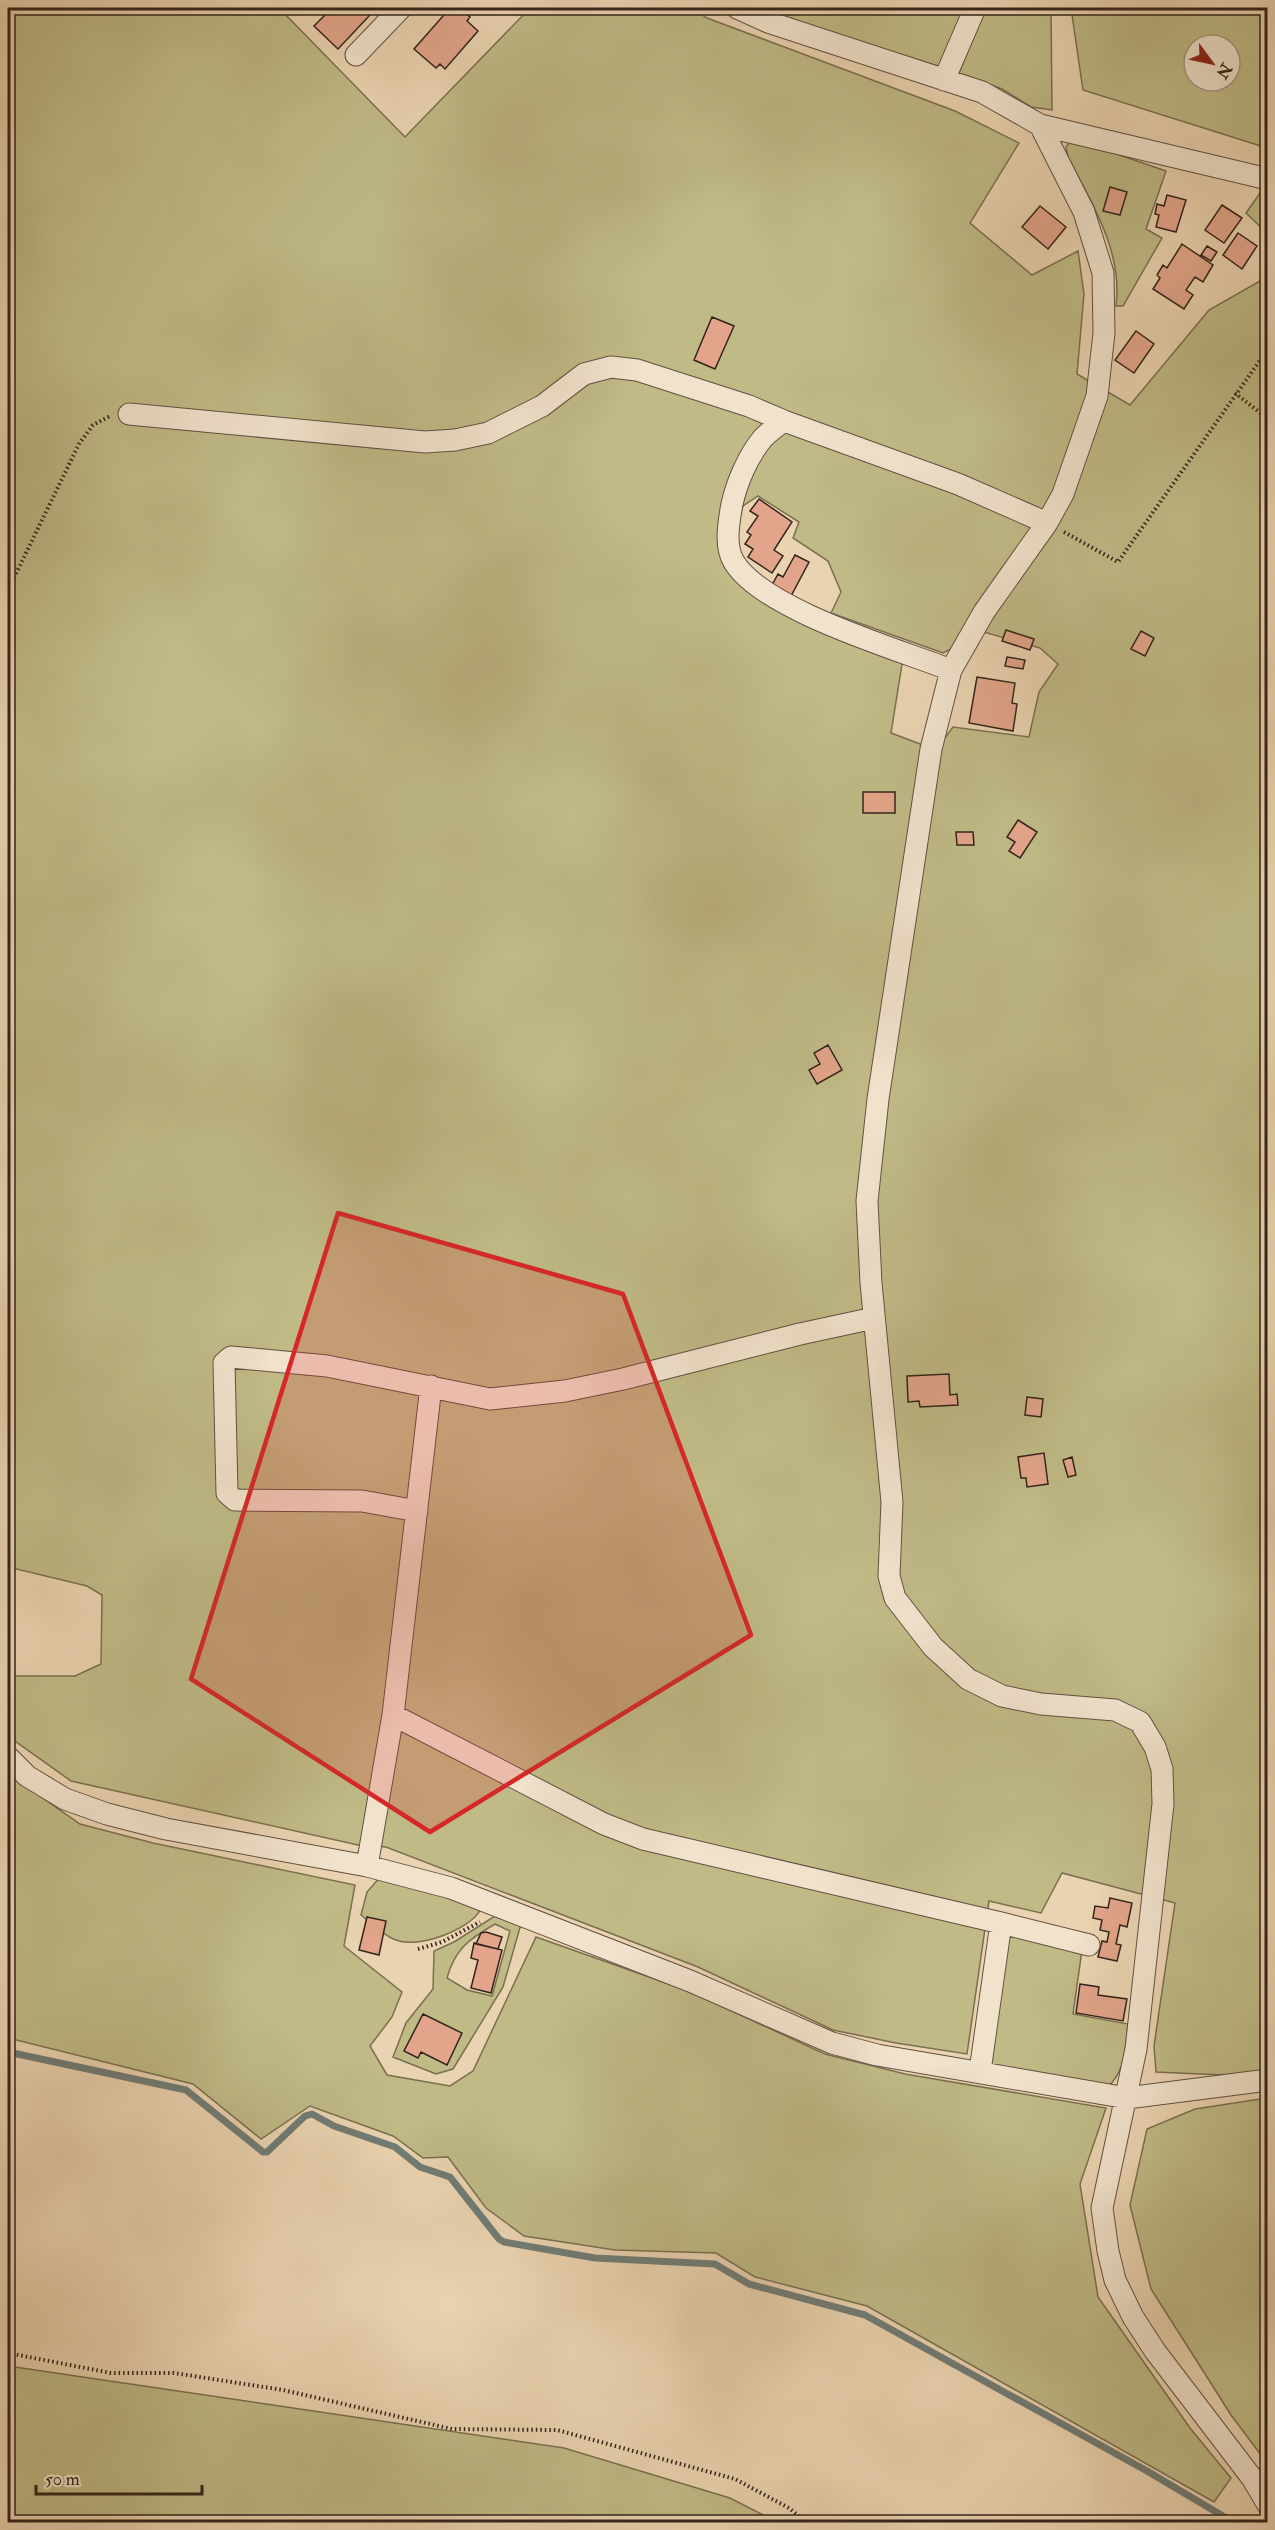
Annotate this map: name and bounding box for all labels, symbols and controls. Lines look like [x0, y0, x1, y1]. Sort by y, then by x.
north arrow [1182, 33, 1242, 93]
text: N [1211, 58, 1237, 83]
scale bar [36, 2458, 202, 2496]
text: 50 m [45, 2468, 80, 2491]

